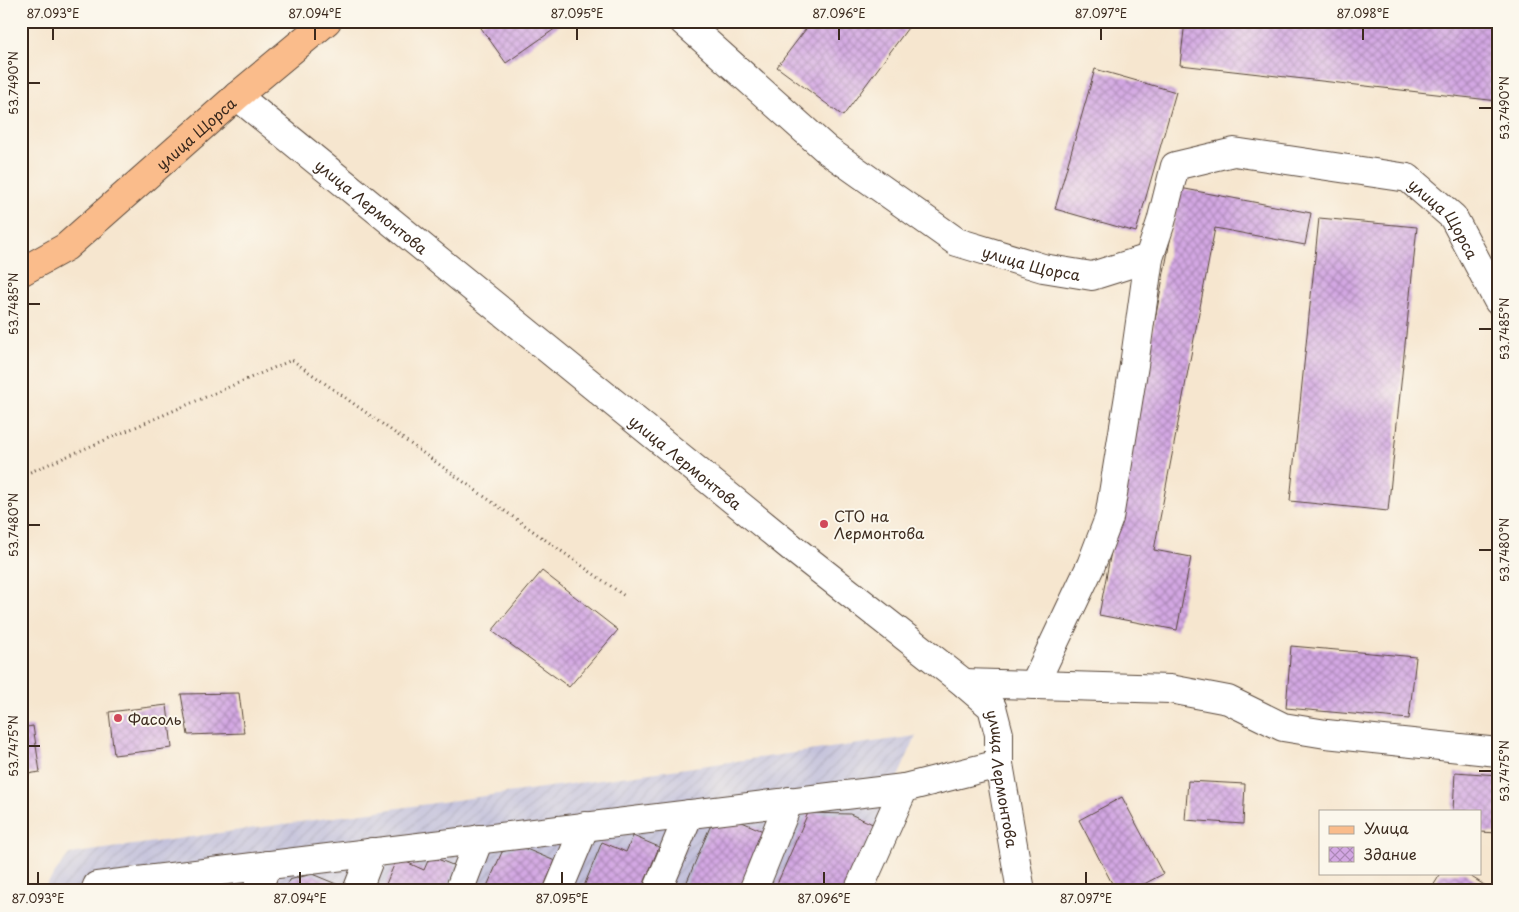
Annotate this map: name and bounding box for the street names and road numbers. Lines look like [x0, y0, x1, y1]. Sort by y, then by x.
street label: улица Щорса [150, 91, 241, 175]
street label: улица Лермонтова [311, 153, 434, 259]
street label: улица Щорса [1404, 172, 1485, 263]
street label: улица Щорса [980, 239, 1083, 286]
street label: улица Лермонтова [625, 409, 748, 515]
street label: улица Лермонтова [982, 707, 1025, 850]

